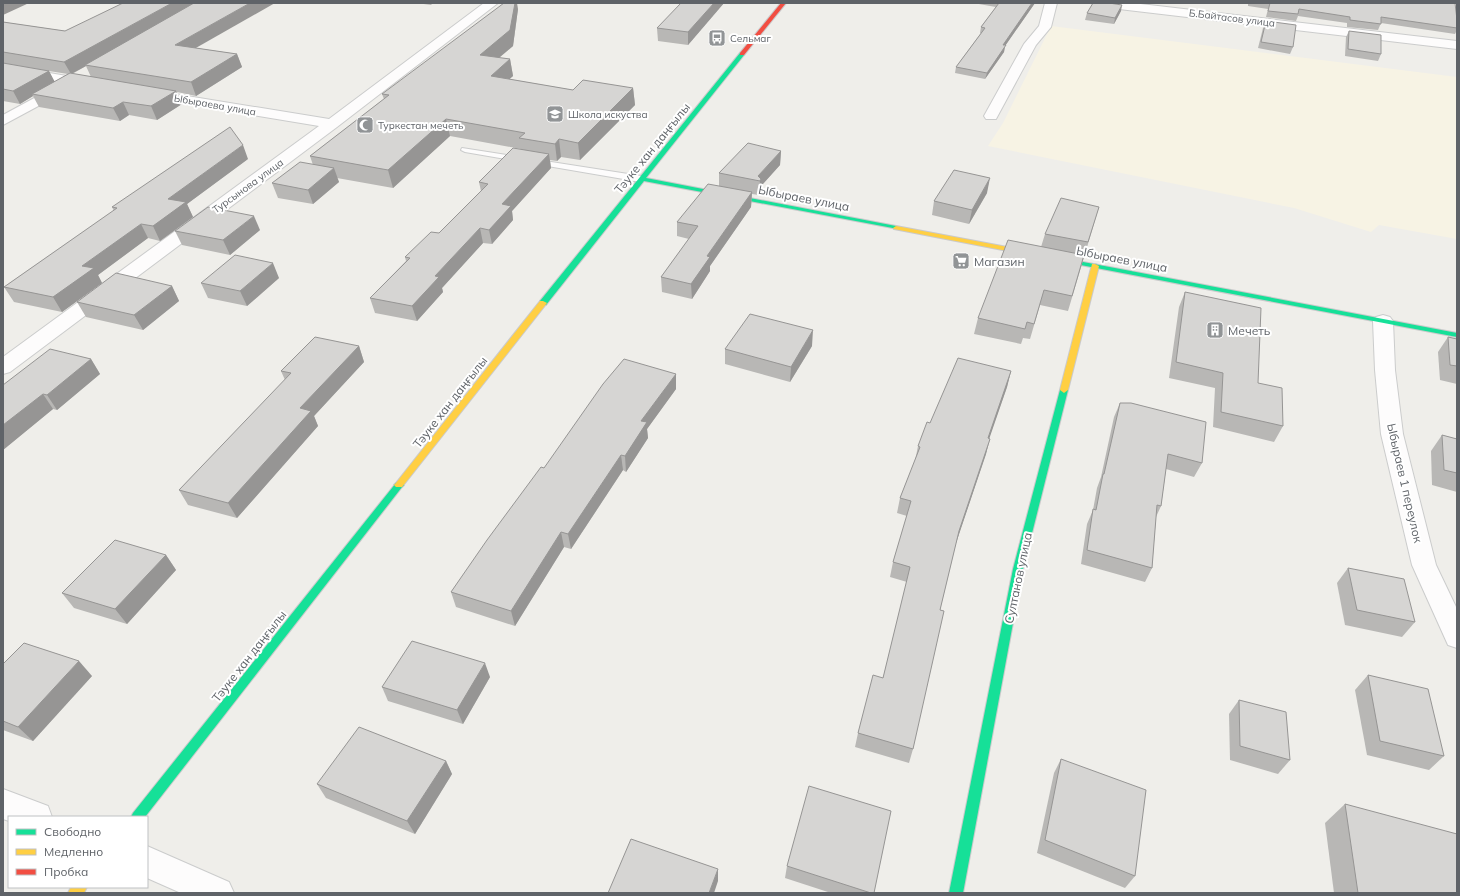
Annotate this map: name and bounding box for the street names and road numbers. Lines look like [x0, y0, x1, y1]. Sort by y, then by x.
street label: Б.Байтасов улица [1188, 6, 1276, 30]
street label: Ыбыраева улица [173, 91, 257, 119]
street label: Тәуке хан даңғылы [611, 100, 693, 196]
street label: Турсынова улица [210, 156, 286, 216]
street label: Ыбыраев улица [757, 182, 851, 214]
street label: Ыбыраев улица [1075, 243, 1169, 275]
street label: Тәуке хан даңғылы [410, 353, 490, 451]
street label: Ыбыраев 1 переулок [1384, 422, 1426, 545]
street label: Султанов улица [1001, 531, 1035, 625]
street label: Тәуке хан даңғылы [209, 607, 289, 705]

